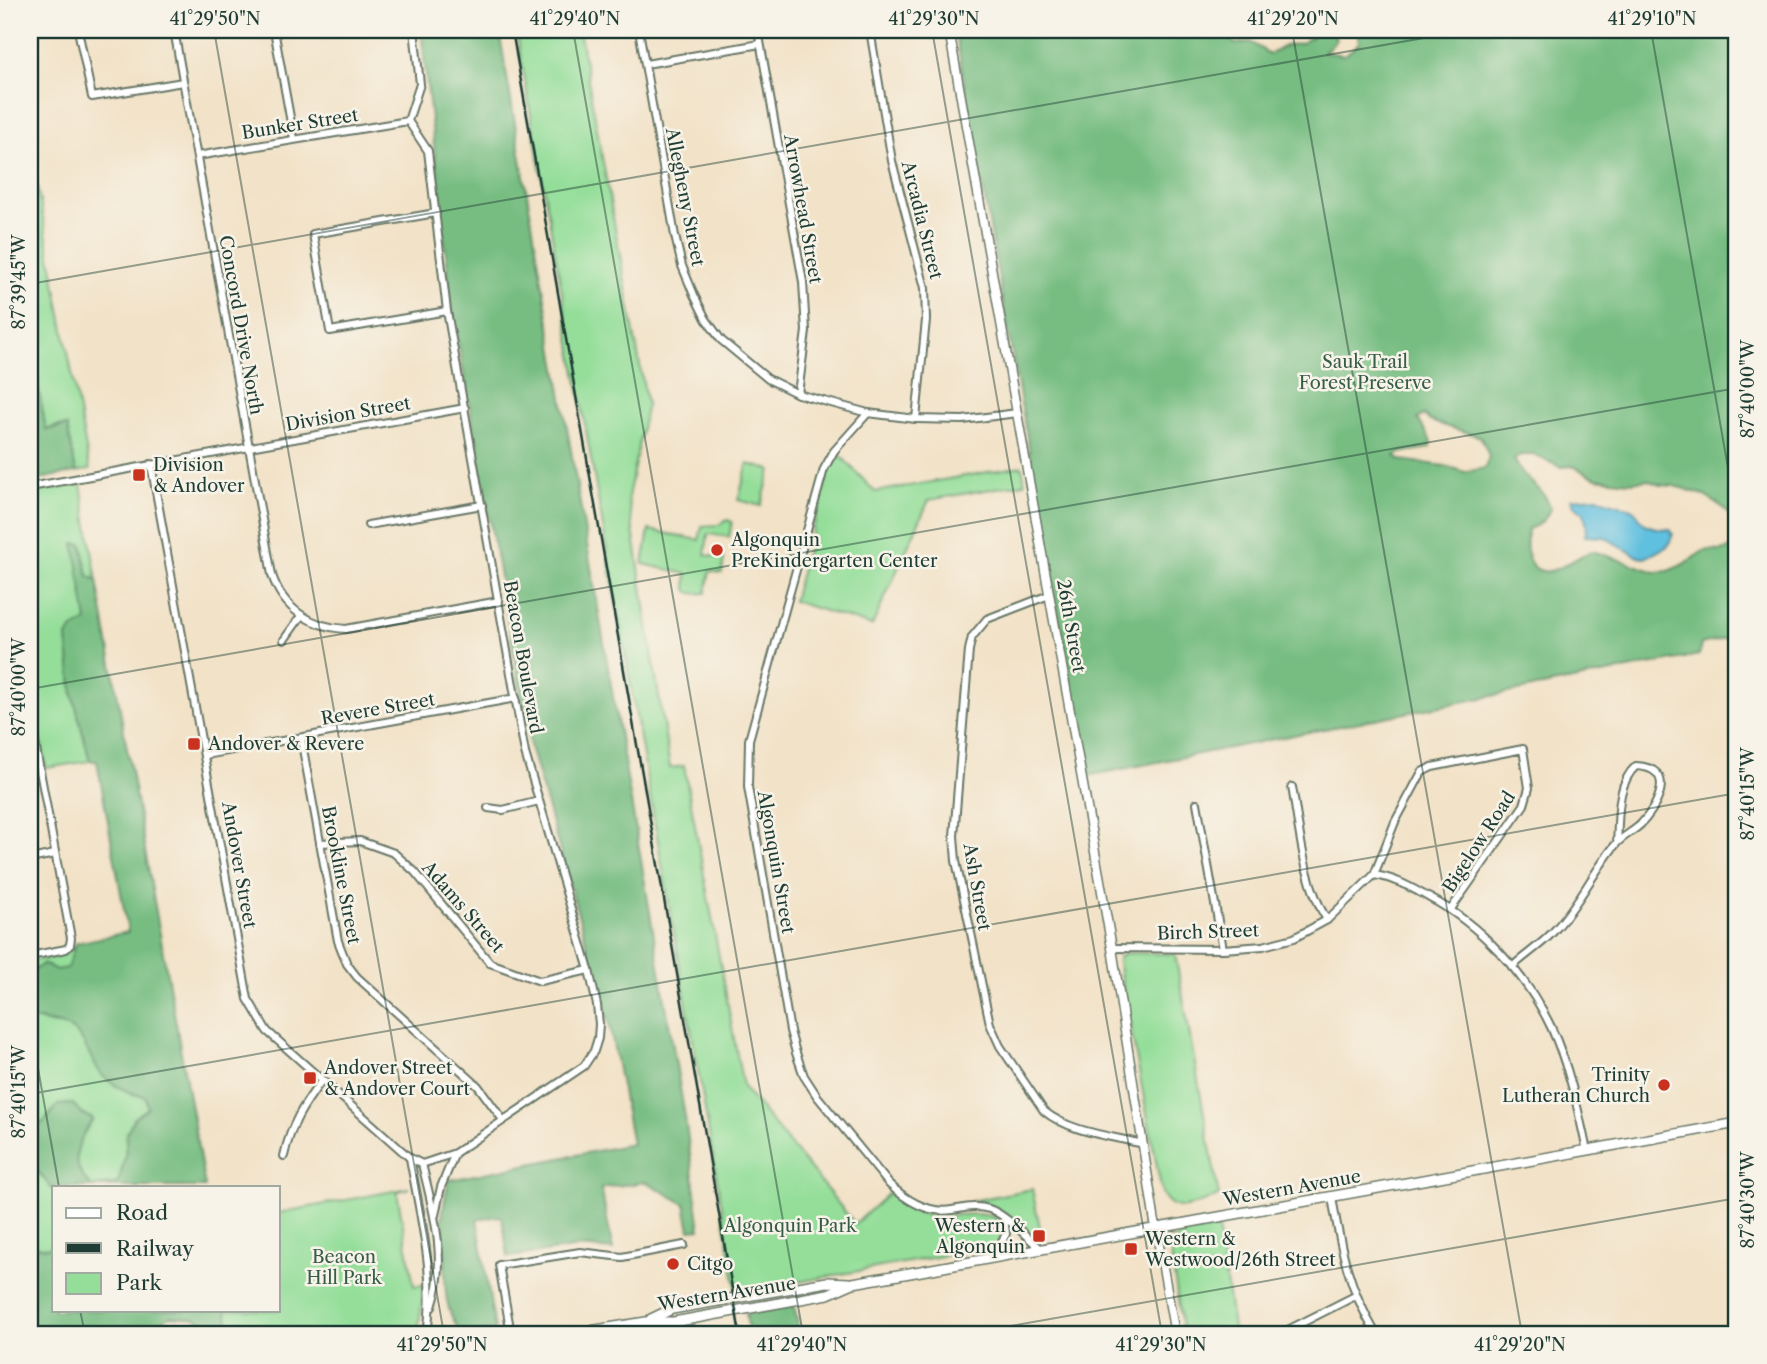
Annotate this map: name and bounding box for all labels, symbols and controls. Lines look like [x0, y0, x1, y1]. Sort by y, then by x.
text: 41°29'50"N [169, 8, 261, 30]
text: 41°29'40"N [530, 8, 621, 30]
text: 41°29'30"N [888, 8, 980, 30]
text: 41°29'20"N [1247, 8, 1339, 30]
text: 41°29'10"N [1607, 8, 1697, 30]
street label: Bunker Street [240, 104, 360, 144]
street label: Allegheny Street [661, 125, 709, 269]
street label: Arrowhead Street [779, 132, 827, 286]
street label: Arcadia Street [896, 158, 947, 282]
text: 87°39'45"W [8, 233, 30, 330]
street label: Concord Drive North [214, 233, 268, 417]
text: 87°40'00"W [1737, 338, 1759, 439]
park label: Sauk Trail Forest Preserve [1299, 351, 1431, 394]
street label: Division Street [284, 392, 413, 436]
place label: Division & Andover [153, 454, 245, 497]
marker: Division & Andover [131, 467, 147, 483]
place label: Algonquin PreKindergarten Center [730, 529, 938, 572]
marker: Algonquin PreKindergarten Center [709, 542, 725, 558]
street label: 26th Street [1052, 578, 1090, 675]
street label: Beacon Boulevard [499, 579, 547, 736]
text: 87°40'00"W [8, 636, 30, 737]
street label: Revere Street [319, 688, 437, 730]
place label: Andover & Revere [207, 733, 364, 755]
marker: Andover & Revere [186, 736, 202, 752]
text: 87°40'15"W [1737, 746, 1759, 841]
street label: Bigelow Road [1438, 787, 1520, 897]
street label: Algonquin Street [752, 788, 800, 936]
street label: Andover Street [217, 799, 261, 931]
street label: Brookline Street [317, 804, 365, 947]
street label: Ash Street [958, 841, 996, 933]
street label: Adams Street [417, 856, 509, 958]
street label: Birch Street [1157, 919, 1260, 945]
text: 87°40'15"W [8, 1044, 30, 1139]
place label: Andover Street & Andover Court [323, 1057, 471, 1100]
place label: Trinity Lutheran Church [1502, 1064, 1651, 1107]
marker: Andover Street & Andover Court [302, 1070, 318, 1086]
marker: Trinity Lutheran Church [1656, 1077, 1672, 1093]
text: 87°40'30"W [1737, 1150, 1759, 1249]
street label: Western Avenue [1220, 1165, 1363, 1211]
legend [52, 1186, 280, 1312]
text: Road [116, 1200, 168, 1225]
park label: Algonquin Park [722, 1215, 858, 1237]
place label: Western & Algonquin [933, 1215, 1025, 1258]
marker: Western & Algonquin [1031, 1228, 1047, 1244]
place label: Western & Westwood/26th Street [1144, 1228, 1336, 1271]
text: Railway [116, 1236, 194, 1261]
marker: Western & Westwood/26th Street [1123, 1241, 1139, 1257]
park label: Beacon Hill Park [306, 1246, 383, 1289]
place label: Citgo [687, 1253, 733, 1275]
marker: Citgo [665, 1256, 681, 1272]
text: Park [116, 1270, 162, 1295]
street label: Western Avenue [655, 1272, 798, 1316]
text: 41°29'50"N [396, 1334, 488, 1356]
text: 41°29'40"N [757, 1334, 848, 1356]
text: 41°29'30"N [1115, 1334, 1207, 1356]
text: 41°29'20"N [1474, 1334, 1566, 1356]

